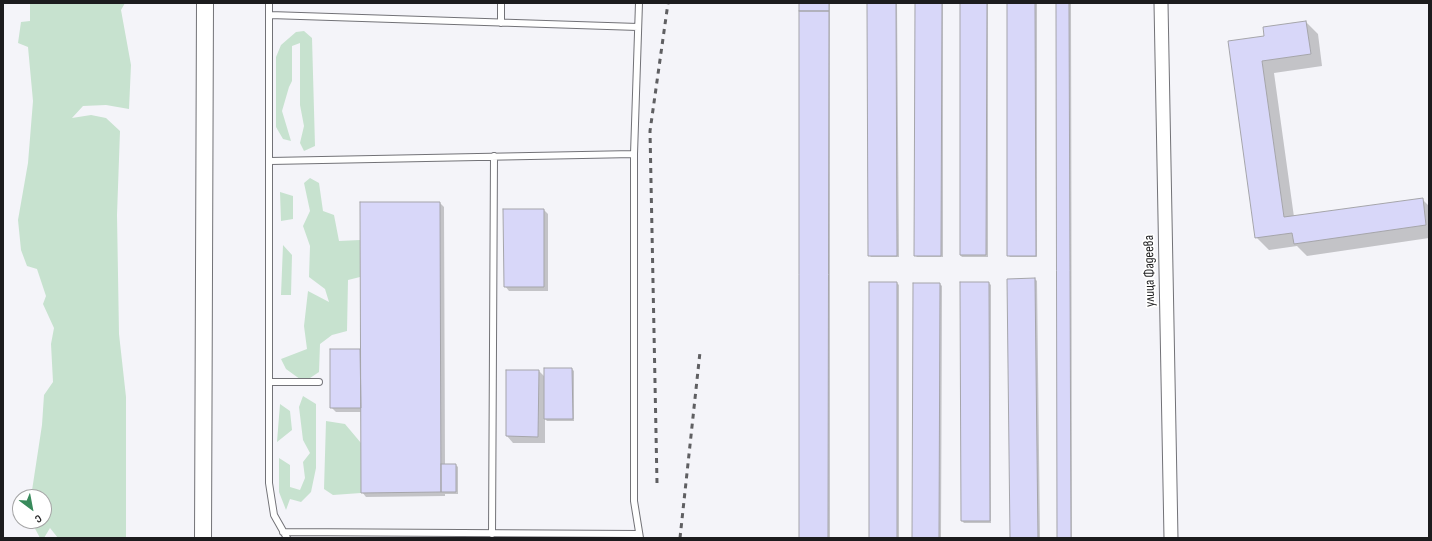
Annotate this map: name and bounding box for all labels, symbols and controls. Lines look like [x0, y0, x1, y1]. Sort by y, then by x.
street label: улица Фадеева [1141, 235, 1159, 307]
north arrow [12, 489, 52, 529]
text: С [32, 512, 44, 526]

